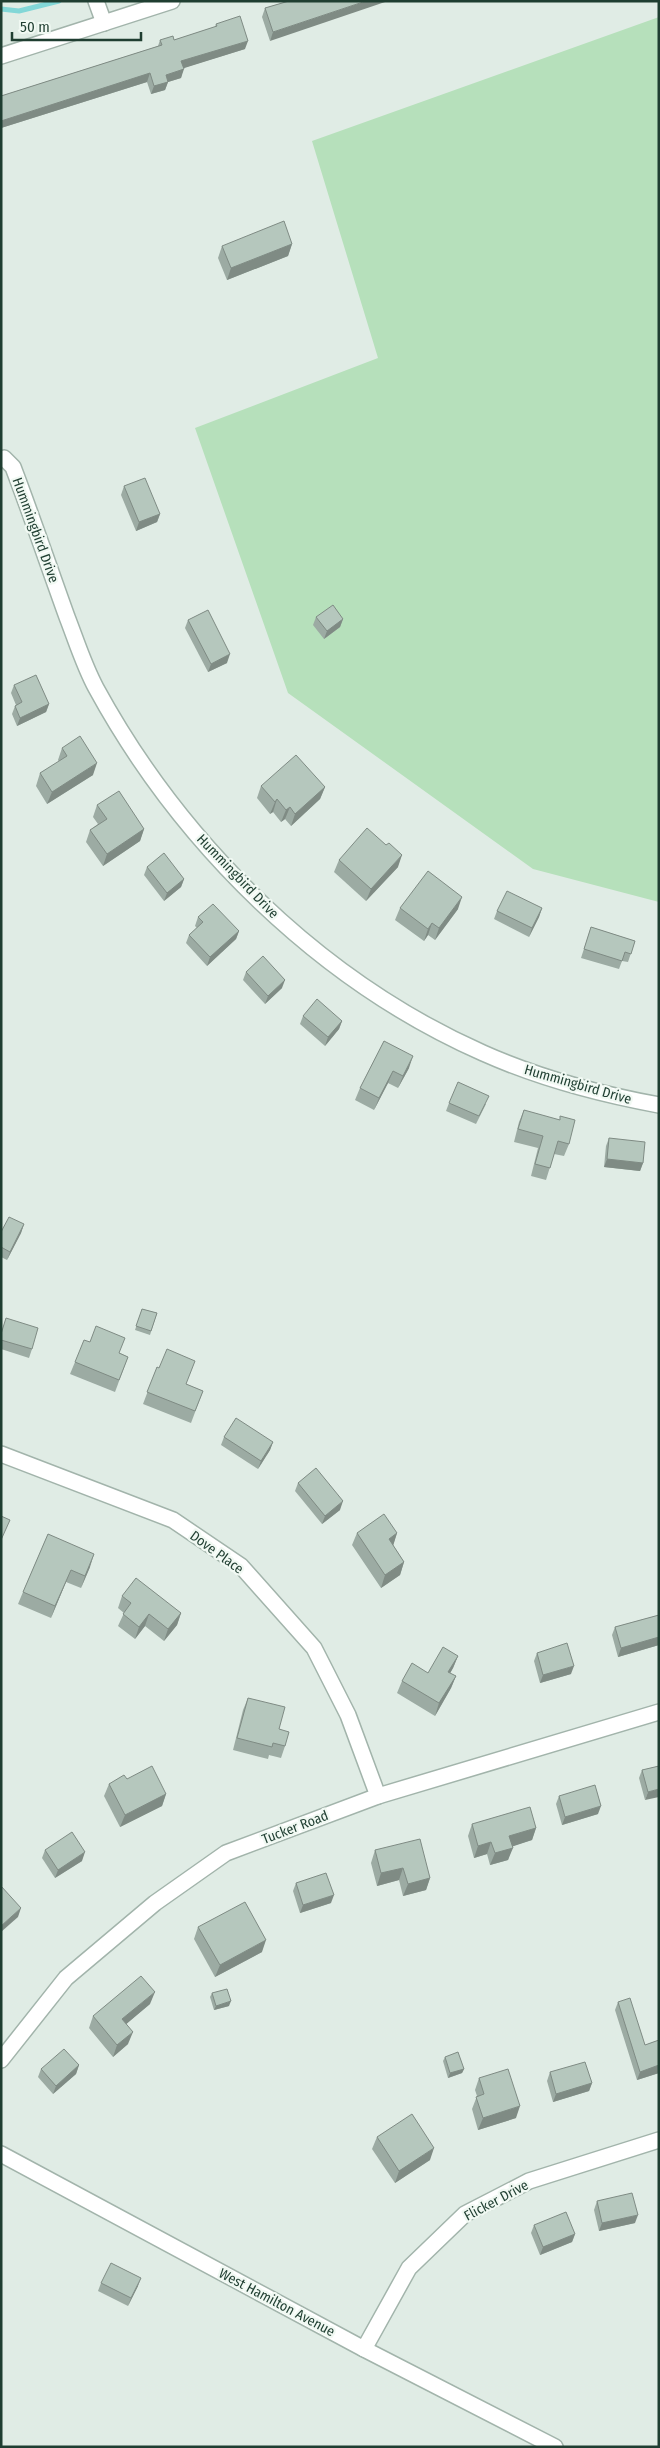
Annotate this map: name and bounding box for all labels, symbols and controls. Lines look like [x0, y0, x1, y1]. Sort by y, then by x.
scale bar [12, 10, 141, 42]
text: 50 m [20, 18, 50, 36]
street label: Hummingbird Drive [9, 475, 62, 585]
street label: Hummingbird Drive [193, 831, 282, 922]
street label: Hummingbird Drive [522, 1061, 633, 1108]
street label: Dove Place [187, 1527, 247, 1578]
street label: Tucker Road [260, 1807, 331, 1848]
street label: Flicker Drive [461, 2176, 531, 2224]
street label: West Hamilton Avenue [216, 2265, 338, 2340]

